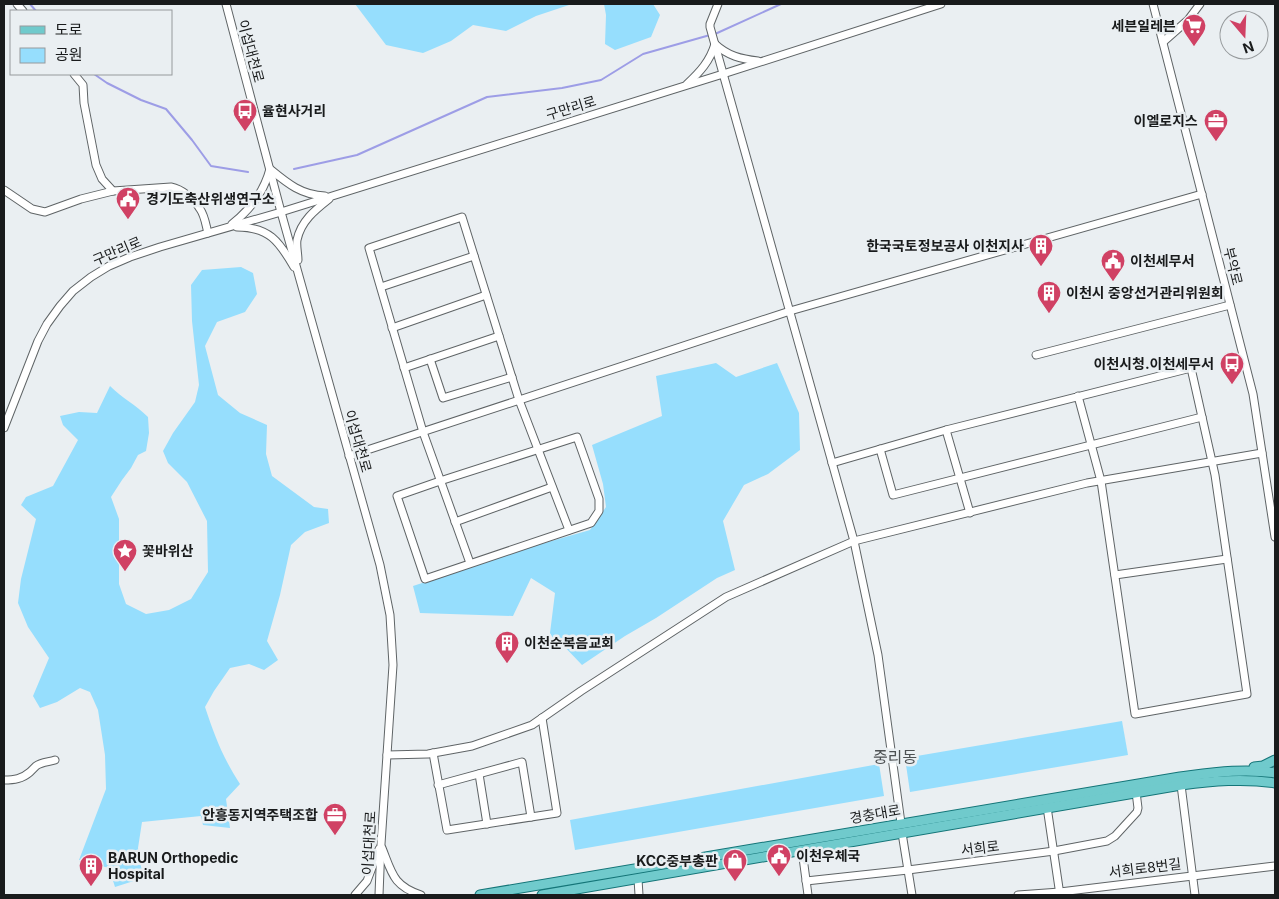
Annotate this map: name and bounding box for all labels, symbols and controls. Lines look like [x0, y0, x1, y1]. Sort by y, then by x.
legend [10, 10, 172, 75]
north arrow [1219, 10, 1269, 60]
supermarket icon: 세븐일레븐 [1181, 13, 1207, 47]
place label: 세븐일레븐 [1112, 17, 1176, 34]
street label: 이섭대천로 [235, 18, 268, 84]
text: 도로 [55, 20, 83, 39]
text: N [1241, 38, 1256, 58]
text: 공원 [55, 45, 83, 64]
street label: 구만리로 [544, 92, 598, 123]
bus stop icon: 율현사거리 [232, 98, 258, 132]
place label: 율현사거리 [262, 102, 326, 119]
office icon: 이엘로지스 [1203, 108, 1229, 142]
place label: 이엘로지스 [1134, 112, 1198, 129]
public building icon: 경기도축산위생연구소 [115, 186, 141, 220]
place label: 경기도축산위생연구소 [146, 190, 275, 207]
street label: 구만리로 [90, 233, 144, 268]
building icon: 한국국토정보공사 이천지사 [1028, 233, 1054, 267]
place label: 한국국토정보공사 이천지사 [866, 237, 1024, 254]
street label: 부악로 [1221, 245, 1246, 287]
public building icon: 이천세무서 [1100, 248, 1126, 282]
place label: 이천세무서 [1130, 252, 1194, 269]
building icon: 이천시 중앙선거관리위원회 [1036, 280, 1062, 314]
place label: 이천시 중앙선거관리위원회 [1066, 284, 1224, 301]
bus stop icon: 이천시청.이천세무서 [1219, 351, 1245, 385]
place label: 이천시청.이천세무서 [1093, 355, 1214, 372]
street label: 이섭대천로 [341, 408, 376, 474]
place icon: 꽃바위산 [112, 538, 138, 572]
place label: 꽃바위산 [142, 542, 194, 559]
building icon: 이천순복음교회 [494, 630, 520, 664]
place label: 이천순복음교회 [524, 634, 614, 651]
district label: 중리동 [873, 747, 917, 767]
street label: 경충대로 [848, 801, 902, 826]
office icon: 안흥동지역주택조합 [322, 802, 348, 836]
place label: 안흥동지역주택조합 [202, 806, 318, 823]
street label: 이섭대천로 [358, 810, 379, 876]
street label: 서희로 [960, 837, 1000, 858]
public building icon: 이천우체국 [766, 843, 792, 877]
place label: 이천우체국 [796, 847, 861, 864]
shop icon: KCC중부총판 [722, 848, 748, 882]
place label: BARUN Orthopedic Hospital [108, 849, 238, 882]
place label: KCC중부총판 [636, 852, 718, 869]
building icon: BARUN Orthopedic Hospital [78, 853, 104, 887]
street label: 서희로8번길 [1108, 855, 1182, 880]

